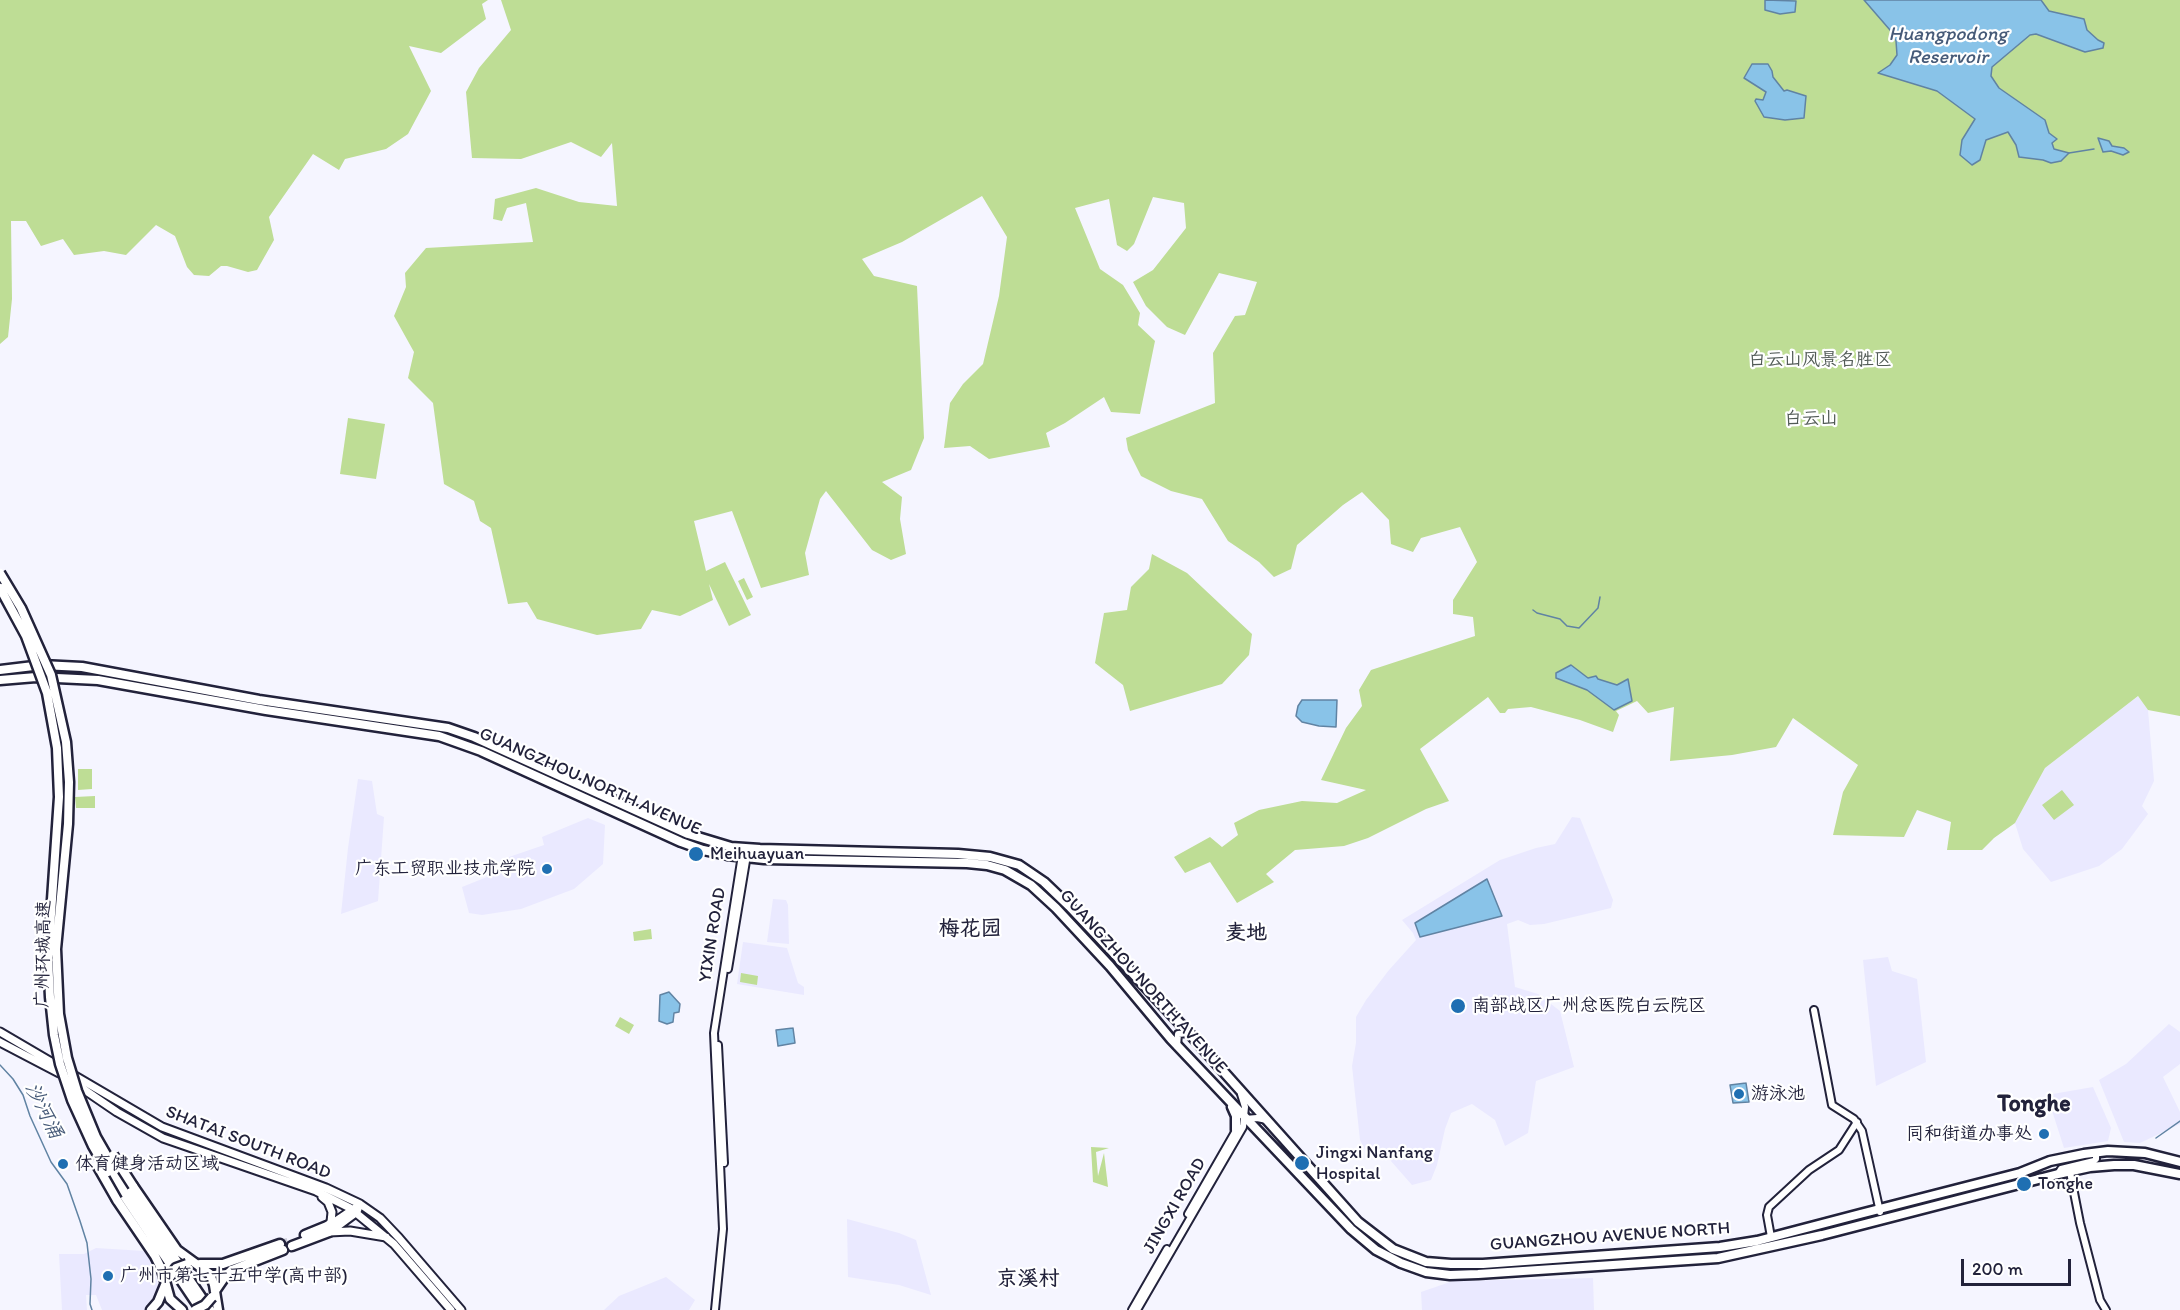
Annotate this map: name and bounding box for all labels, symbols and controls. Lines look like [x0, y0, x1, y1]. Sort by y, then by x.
water label: Huangpodong Reservoir [1888, 23, 2008, 70]
park label: 白云山风景名胜区 [1748, 349, 1892, 371]
park label: 白云山 [1784, 408, 1838, 430]
street label: GUANGZHOU NORTH AVENUE [476, 723, 704, 841]
place label: Meihuayuan [710, 843, 804, 865]
marker: Meihuayuan [687, 845, 705, 863]
place label: 广东工贸职业技术学院 [355, 858, 535, 880]
marker: 广东工贸职业技术学院 [540, 862, 554, 876]
street label: GUANGZHOU NORTH AVENUE [1054, 885, 1232, 1079]
street label: YIXIN ROAD [695, 886, 731, 984]
street label: 广州环城高速 [32, 900, 56, 1008]
district label: 梅花园 [939, 917, 1001, 943]
district label: 麦地 [1225, 921, 1267, 947]
place label: 南部战区广州总医院白云院区 [1472, 995, 1706, 1017]
marker: 南部战区广州总医院白云院区 [1449, 997, 1467, 1015]
water label: 沙河涌 [19, 1079, 67, 1143]
place label: 游泳池 [1751, 1083, 1805, 1105]
marker: 游泳池 [1732, 1087, 1746, 1101]
district label: Tonghe [1997, 1091, 2071, 1119]
street label: SHATAI SOUTH ROAD [162, 1102, 334, 1184]
place label: 同和街道办事处 [1906, 1123, 2032, 1145]
marker: 同和街道办事处 [2037, 1127, 2051, 1141]
place label: Jingxi Nanfang Hospital [1316, 1142, 1433, 1184]
place label: 体育健身活动区域 [75, 1153, 219, 1175]
street label: JINGXI ROAD [1139, 1154, 1211, 1258]
marker: Jingxi Nanfang Hospital [1293, 1154, 1311, 1172]
marker: 体育健身活动区域 [56, 1157, 70, 1171]
place label: Tonghe [2038, 1173, 2093, 1195]
marker: Tonghe [2015, 1175, 2033, 1193]
street label: GUANGZHOU AVENUE NORTH [1489, 1218, 1731, 1256]
scale bar [1964, 1247, 2074, 1285]
text: 200 m [1972, 1258, 2023, 1280]
place label: 广州市第七十五中学(高中部) [120, 1265, 348, 1287]
district label: 京溪村 [997, 1267, 1059, 1293]
marker: 广州市第七十五中学(高中部) [101, 1269, 115, 1283]

